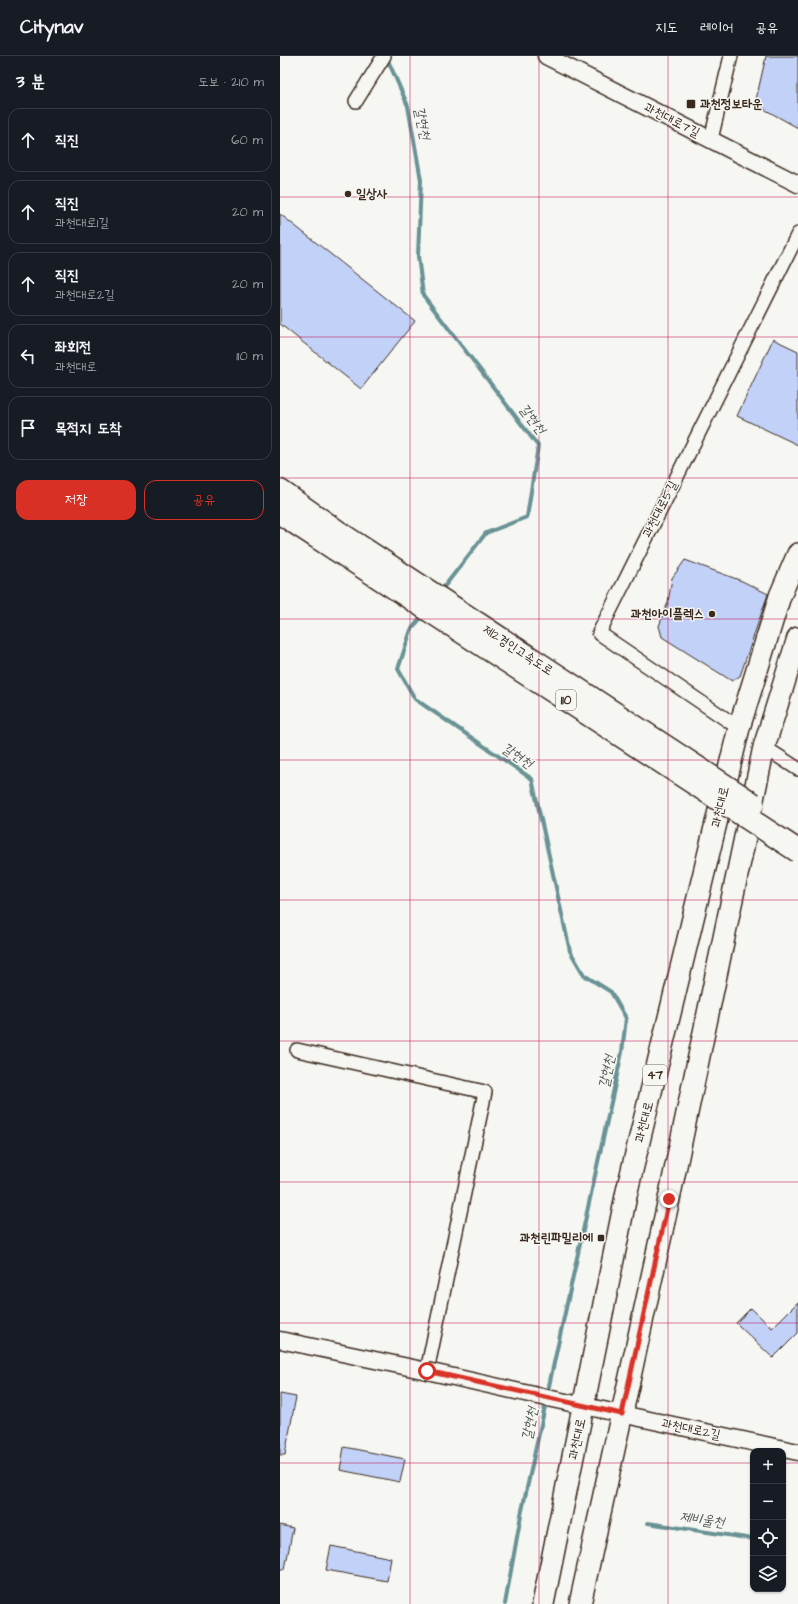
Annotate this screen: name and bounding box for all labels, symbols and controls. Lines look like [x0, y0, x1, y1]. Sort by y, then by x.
text: Citynav [20, 14, 83, 41]
text: 지도 [655, 18, 678, 38]
text: 레이어 [700, 18, 733, 38]
text: 공유 [755, 18, 778, 38]
text: 3 분 [16, 70, 45, 94]
text: 도보 · 210 m [198, 73, 264, 91]
place label: 과천정보타운 [700, 95, 763, 113]
street label: 과천대로7길 [641, 98, 703, 142]
marker: 과천정보타운 [685, 98, 697, 110]
water label: 갈현천 [409, 105, 435, 143]
icon: ahead [17, 129, 39, 151]
text: 직진 [55, 130, 79, 151]
text: 60 m [231, 131, 263, 149]
place label: 일상사 [356, 185, 388, 203]
marker: 일상사 [343, 189, 353, 199]
text: 직진 [55, 193, 79, 214]
icon: ahead [17, 201, 39, 223]
text: 20 m [232, 203, 263, 221]
text: 과천대로1길 [55, 214, 109, 232]
text: 직진 [55, 265, 79, 286]
icon: ahead [17, 273, 39, 295]
text: 20 m [232, 275, 263, 293]
text: 과천대로2길 [55, 286, 115, 304]
text: 좌회전 [55, 337, 91, 358]
icon: left [17, 345, 39, 367]
text: 110 m [236, 347, 263, 365]
text: 과천대로 [55, 358, 97, 376]
water label: 갈현천 [514, 399, 551, 440]
icon: arrive [17, 417, 39, 439]
text: 목적지 도착 [55, 418, 121, 439]
street label: 과천대로5길 [638, 478, 682, 540]
button: 저장 [16, 480, 136, 520]
button: 공유 [144, 480, 264, 520]
place label: 과천아이플렉스 [631, 605, 704, 623]
marker: 과천아이플렉스 [707, 609, 717, 619]
street label: 제2경인고속도로 [479, 620, 557, 680]
road number: 110 [556, 690, 576, 710]
water label: 갈현천 [497, 738, 538, 775]
street label: 과천대로 [707, 785, 733, 829]
water label: 갈현천 [594, 1052, 621, 1091]
road number: 47 [643, 1065, 667, 1085]
street label: 과천대로 [630, 1100, 658, 1144]
route end [660, 1190, 678, 1208]
place label: 과천린파밀리에 [520, 1229, 594, 1247]
marker: 과천린파밀리에 [596, 1233, 606, 1243]
route start [418, 1362, 436, 1380]
water label: 갈현천 [517, 1404, 544, 1443]
street label: 과천대로2길 [660, 1414, 722, 1444]
street label: 과천대로 [564, 1417, 590, 1461]
map controls [750, 1448, 786, 1592]
button: + [750, 1448, 786, 1484]
button: − [750, 1484, 786, 1520]
water label: 제비울천 [678, 1507, 727, 1533]
button: locate [750, 1520, 786, 1556]
button: layers [750, 1556, 786, 1592]

